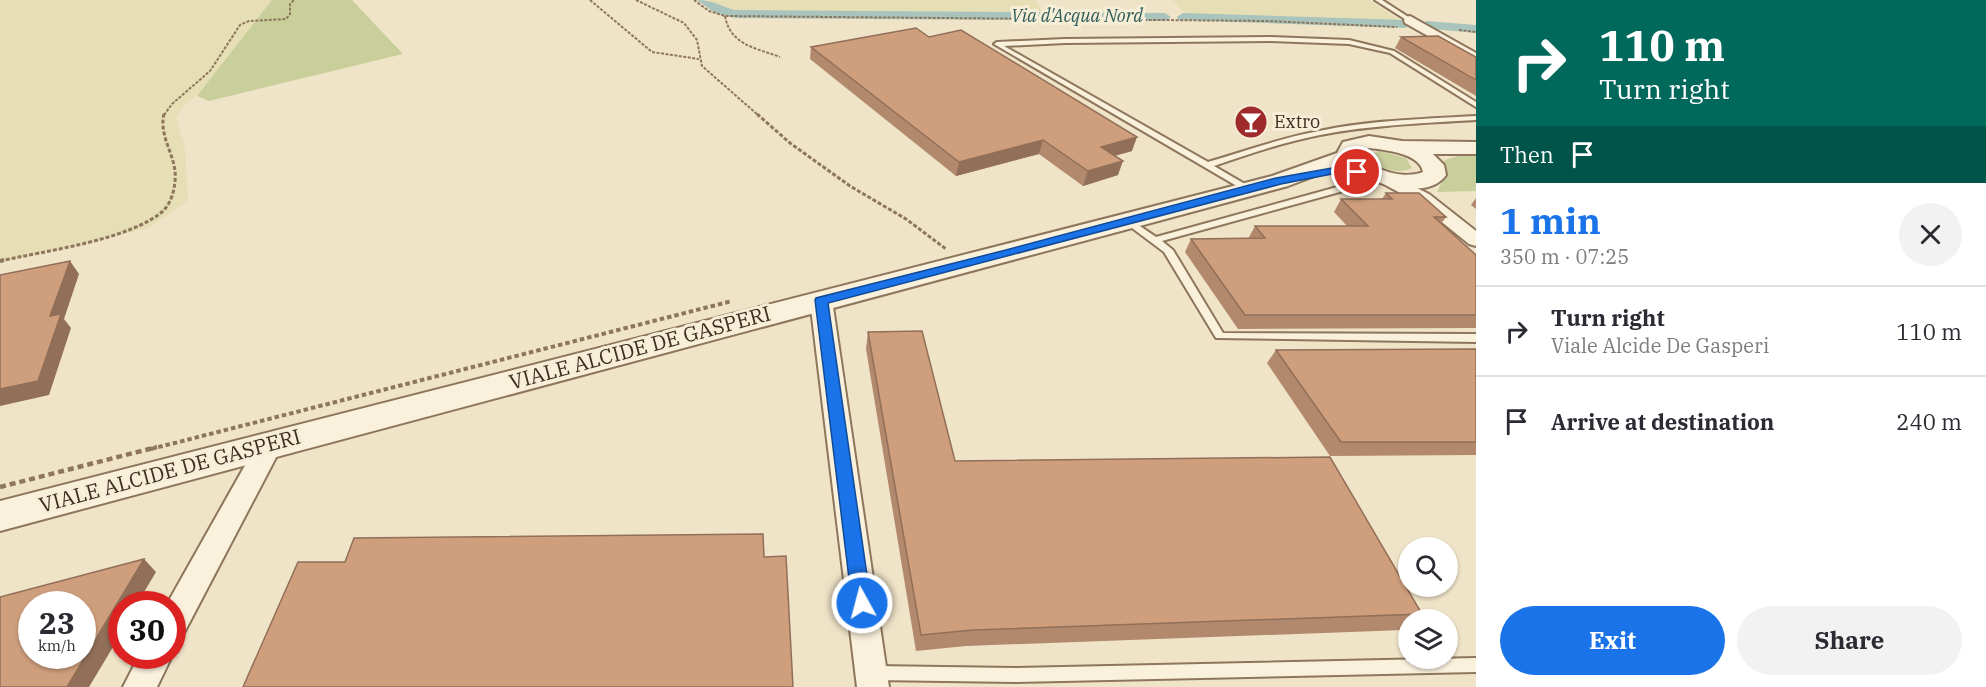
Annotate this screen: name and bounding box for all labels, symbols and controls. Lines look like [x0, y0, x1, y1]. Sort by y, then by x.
water label: Via d'Acqua Nord [1011, 4, 1143, 27]
text: 110 m [1599, 18, 1725, 73]
icon: right [1500, 24, 1578, 102]
text: Turn right [1599, 71, 1730, 106]
bar icon: Extro [1233, 104, 1269, 140]
place label: Extro [1274, 110, 1320, 133]
icon: arrive [1566, 138, 1599, 171]
text: Then [1500, 140, 1554, 169]
pin [1331, 146, 1382, 197]
icon: arrive [1340, 155, 1373, 188]
text: 1 min [1500, 197, 1601, 244]
button: close [1899, 203, 1962, 266]
text: 350 m · 07:25 [1500, 243, 1629, 270]
street label: VIALE ALCIDE DE GASPERI [506, 299, 774, 395]
text: Turn right [1551, 303, 1665, 332]
icon: right [1500, 315, 1533, 348]
text: 110 m [1896, 317, 1962, 346]
text: Viale Alcide De Gasperi [1551, 332, 1769, 359]
icon: arrive [1500, 405, 1533, 438]
text: Arrive at destination [1551, 407, 1774, 436]
text: 240 m [1896, 407, 1962, 436]
street label: VIALE ALCIDE DE GASPERI [36, 422, 304, 518]
map controls [1398, 537, 1458, 669]
button: search [1398, 537, 1458, 597]
position arrow [830, 571, 894, 635]
speed limit sign: 30 [108, 591, 186, 669]
text: 23 [39, 603, 75, 642]
button: Exit [1500, 606, 1725, 675]
button: Share [1737, 606, 1962, 675]
button: layers [1398, 609, 1458, 669]
text: km/h [38, 636, 76, 655]

